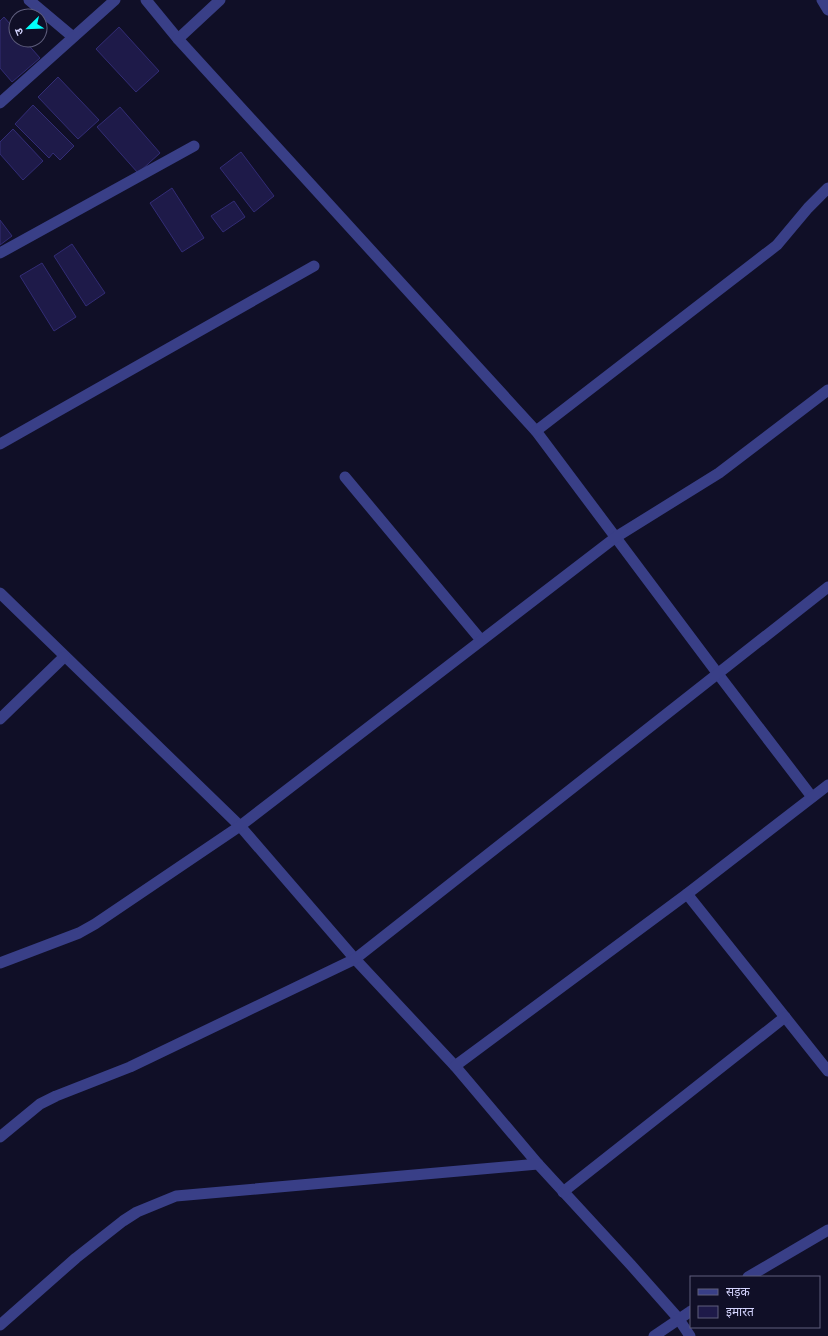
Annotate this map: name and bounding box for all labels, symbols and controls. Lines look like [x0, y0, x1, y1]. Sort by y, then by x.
north arrow [8, 8, 48, 48]
text: उ [11, 26, 26, 38]
legend [690, 1276, 820, 1328]
text: सड़क [726, 1284, 751, 1299]
text: इमारत [726, 1304, 755, 1319]

